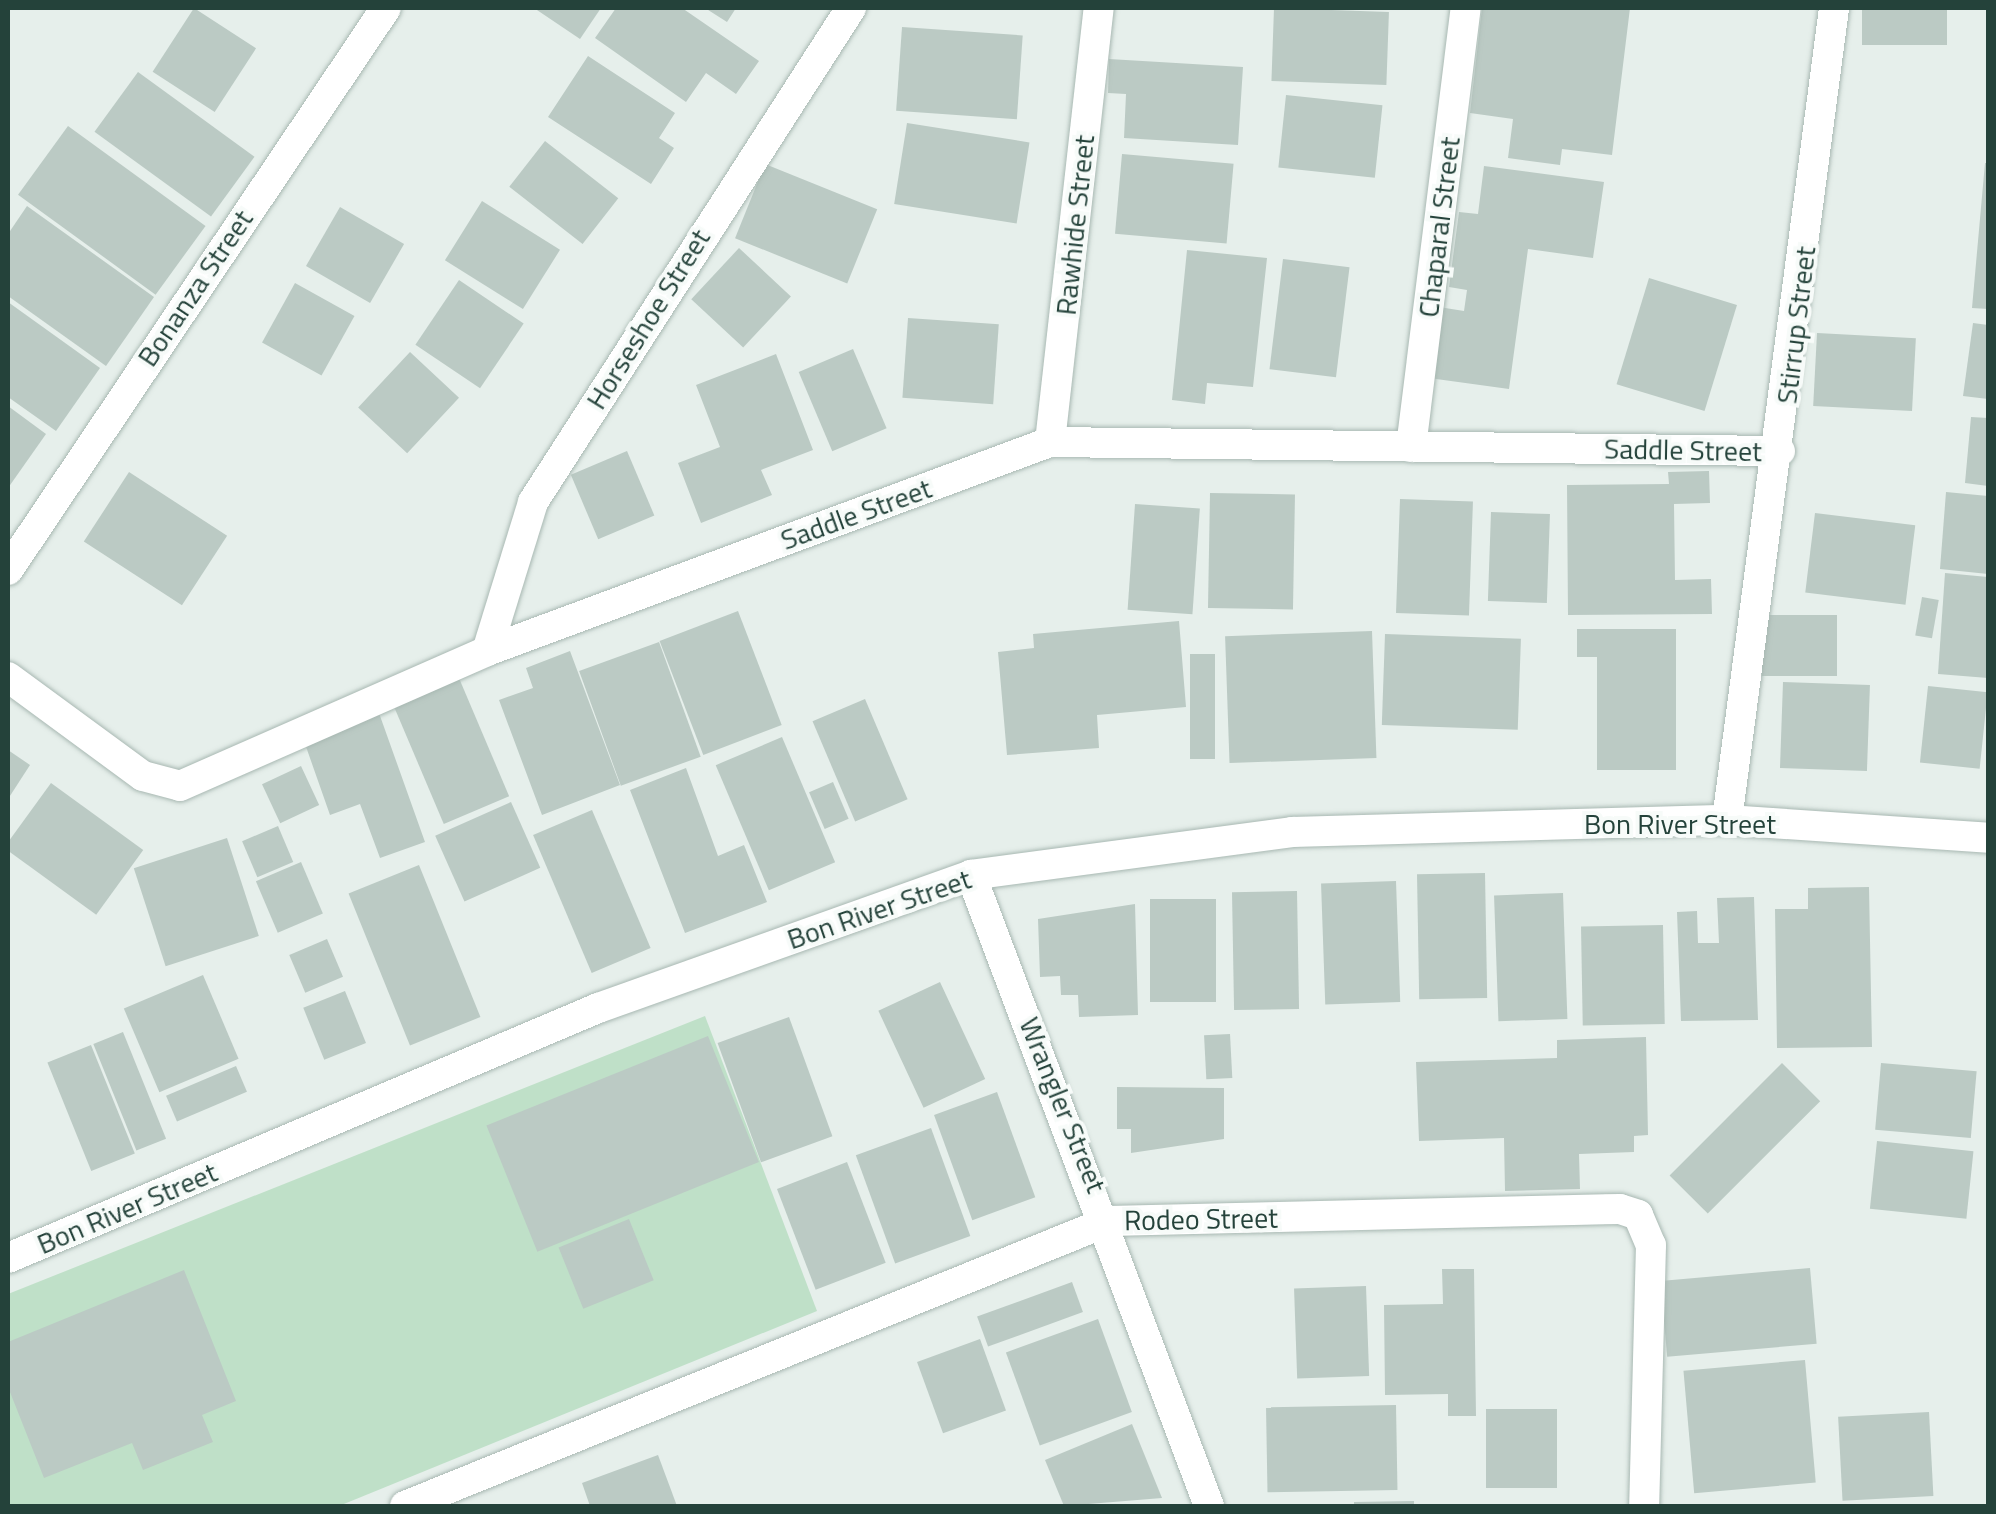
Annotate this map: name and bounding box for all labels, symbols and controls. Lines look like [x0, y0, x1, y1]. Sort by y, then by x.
street label: Rawhide Street [1049, 133, 1101, 317]
street label: Chaparal Street [1411, 135, 1467, 319]
street label: Bonanza Street [130, 203, 260, 373]
street label: Horseshoe Street [579, 223, 717, 415]
street label: Stirrup Street [1770, 244, 1822, 406]
street label: Saddle Street [1604, 432, 1762, 468]
street label: Saddle Street [776, 471, 936, 557]
street label: Bon River Street [1584, 807, 1776, 841]
street label: Bon River Street [783, 862, 975, 956]
street label: Wrangler Street [1013, 1012, 1113, 1198]
street label: Bon River Street [32, 1155, 222, 1261]
street label: Rodeo Street [1124, 1201, 1278, 1237]

